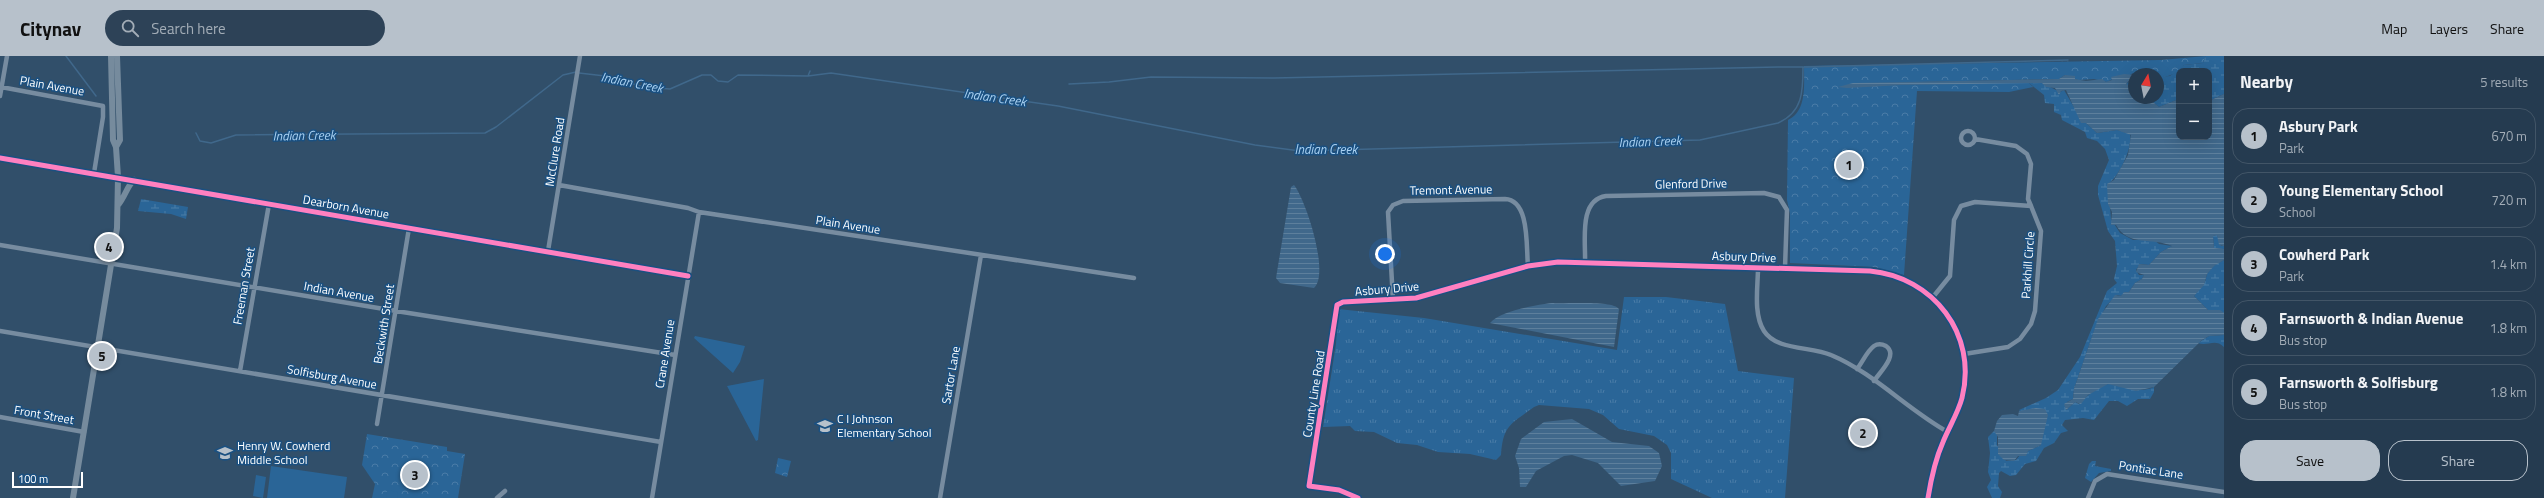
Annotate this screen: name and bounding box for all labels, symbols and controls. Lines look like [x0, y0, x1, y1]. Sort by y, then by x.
search box [105, 10, 385, 46]
text: Citynav [20, 14, 81, 43]
icon: search [119, 17, 141, 39]
text: Search here [151, 17, 226, 40]
text: Map [2381, 18, 2407, 39]
text: Layers [2429, 18, 2468, 39]
text: Share [2490, 18, 2524, 39]
water label: Indian Creek [599, 66, 667, 98]
north arrow [2128, 68, 2164, 104]
map controls [2176, 68, 2212, 140]
button: + [2176, 68, 2212, 104]
text: Nearby [2240, 69, 2293, 95]
street label: Plain Avenue [18, 70, 86, 101]
text: 5 results [2480, 72, 2528, 92]
water label: Indian Creek [963, 83, 1030, 112]
button: − [2176, 104, 2212, 140]
text: Asbury Park [2279, 115, 2358, 138]
street label: McClure Road [540, 116, 569, 188]
water label: Indian Creek [272, 124, 338, 146]
text: 1 [2250, 126, 2258, 146]
text: 670 m [2491, 126, 2527, 146]
water label: Indian Creek [1618, 130, 1684, 152]
text: Park [2279, 138, 2304, 158]
water label: Indian Creek [1295, 139, 1360, 159]
pin: 1 [1836, 150, 1862, 180]
street label: Glenford Drive [1655, 173, 1727, 194]
street label: Tremont Avenue [1410, 179, 1492, 200]
text: Young Elementary School [2279, 179, 2443, 202]
street label: Dearborn Avenue [301, 190, 391, 223]
text: 2 [2250, 190, 2258, 210]
text: 720 m [2491, 190, 2527, 210]
text: School [2279, 202, 2315, 222]
street label: Plain Avenue [814, 210, 882, 239]
street label: Parkhill Circle [2016, 231, 2039, 299]
pin: 4 [96, 232, 122, 262]
text: Cowherd Park [2279, 243, 2369, 266]
your location [1375, 244, 1395, 264]
street label: Freeman Street [227, 245, 260, 326]
street label: Asbury Drive [1712, 246, 1776, 267]
text: 3 [2250, 254, 2258, 274]
text: 1.4 km [2490, 254, 2527, 274]
text: Park [2279, 266, 2304, 286]
street label: Indian Avenue [302, 276, 376, 307]
street label: Asbury Drive [1354, 276, 1420, 301]
street label: Beckwith Street [368, 282, 399, 365]
text: Farnsworth & Indian Avenue [2279, 307, 2463, 330]
street label: Crane Avenue [650, 318, 679, 390]
text: 4 [2250, 318, 2258, 338]
text: 1.8 km [2490, 318, 2527, 338]
text: Bus stop [2279, 330, 2327, 350]
pin: 5 [89, 341, 115, 371]
street label: Sartor Lane [936, 345, 965, 405]
street label: County Line Road [1297, 349, 1330, 439]
street label: Solfisburg Avenue [286, 359, 378, 394]
text: Farnsworth & Solfisburg [2279, 371, 2438, 394]
text: 5 [2250, 382, 2258, 402]
text: 1.8 km [2490, 382, 2527, 402]
text: Bus stop [2279, 394, 2327, 414]
street label: Front Street [13, 400, 76, 429]
place label: C I Johnson Elementary School [837, 409, 931, 442]
school or university icon: C I Johnson Elementary School [816, 417, 834, 435]
pin: 2 [1850, 418, 1876, 448]
place label: Henry W. Cowherd Middle School [237, 436, 330, 469]
button: Save [2240, 440, 2380, 481]
button: Share [2388, 440, 2528, 481]
school or university icon: Henry W. Cowherd Middle School [216, 444, 234, 462]
street label: Pontiac Lane [2118, 455, 2185, 484]
pin: 3 [402, 460, 428, 490]
scale bar [12, 470, 83, 489]
text: 100 m [18, 471, 48, 487]

